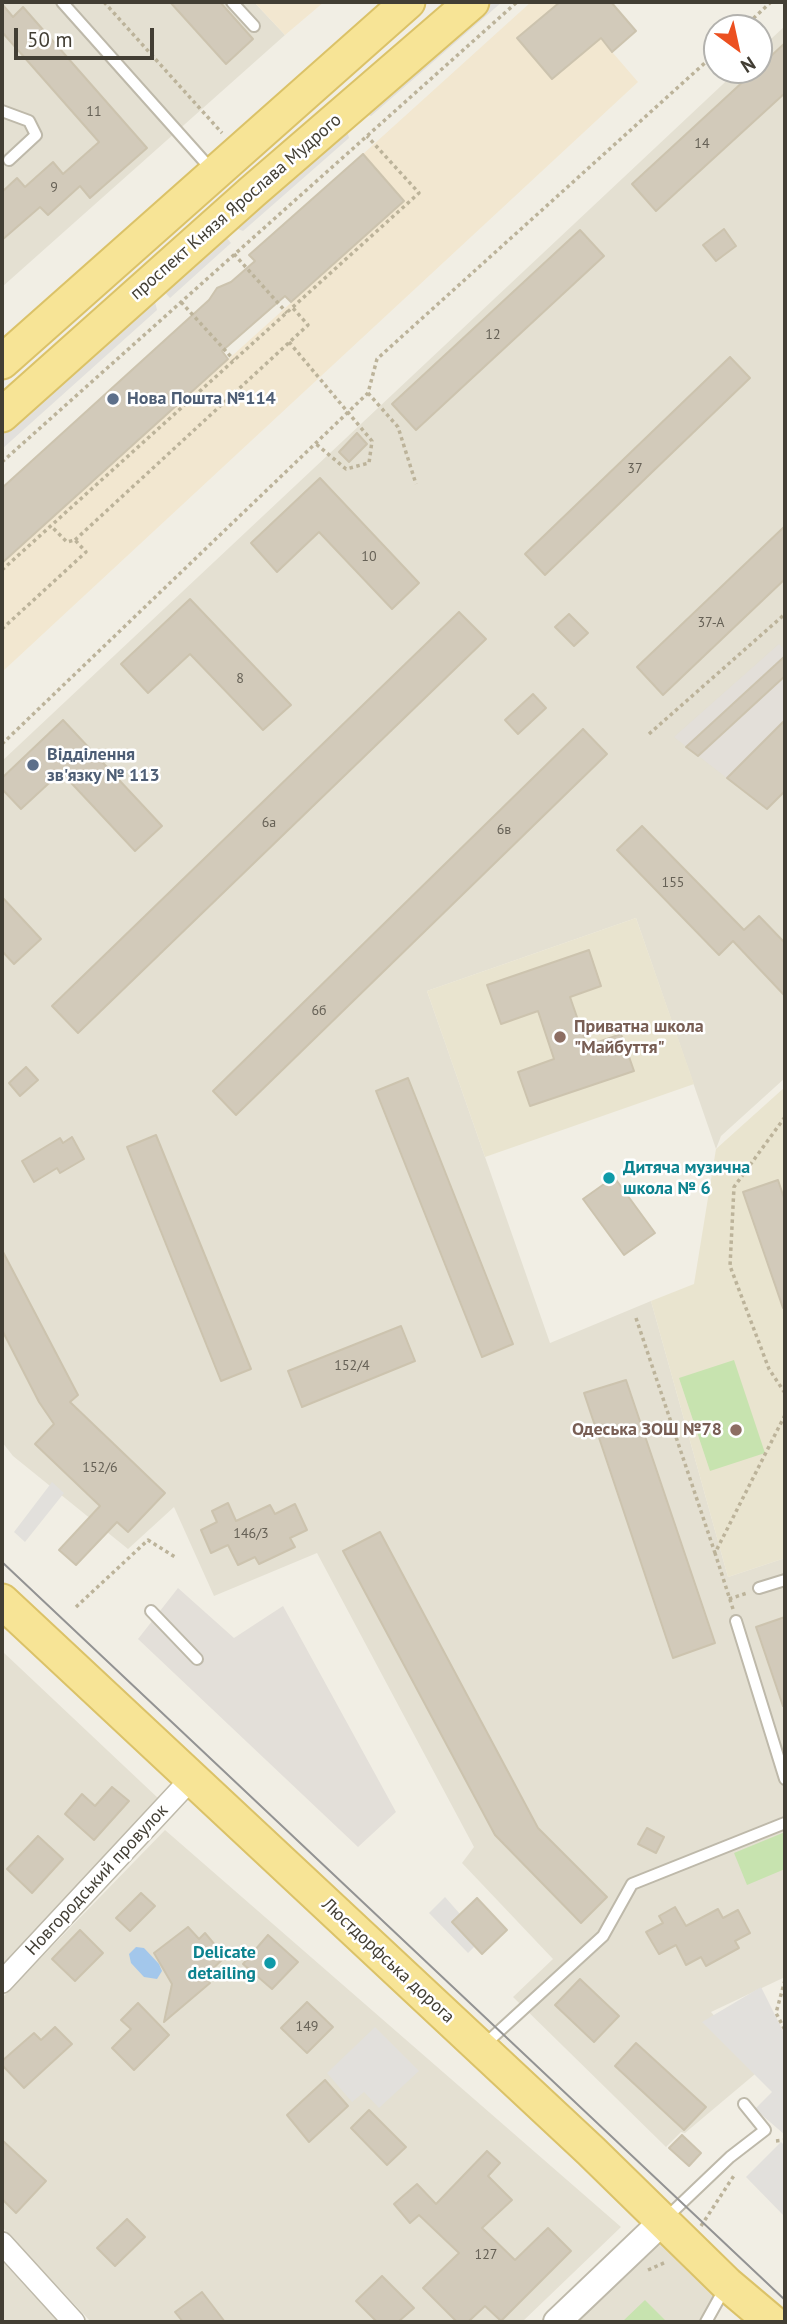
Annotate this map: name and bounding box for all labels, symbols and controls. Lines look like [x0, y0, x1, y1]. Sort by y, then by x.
scale bar [18, 14, 158, 58]
north arrow [703, 14, 773, 84]
text: 50 m [27, 26, 73, 53]
text: N [737, 51, 760, 78]
house number: 11 [86, 104, 102, 120]
street label: проспект Князя Ярослава Мудрого [126, 109, 346, 305]
house number: 14 [694, 136, 710, 152]
house number: 9 [50, 180, 58, 196]
house number: 12 [485, 327, 501, 343]
place label: Нова Пошта №114 [127, 388, 276, 410]
marker: Нова Пошта №114 [105, 391, 121, 407]
house number: 37 [627, 461, 643, 477]
house number: 10 [361, 549, 377, 565]
house number: 37-А [697, 615, 725, 631]
house number: 8 [236, 671, 244, 687]
place label: Відділення зв'язку № 113 [47, 744, 160, 786]
marker: Відділення зв'язку № 113 [25, 757, 41, 773]
house number: 6а [262, 815, 276, 831]
house number: 6в [497, 822, 511, 838]
house number: 155 [662, 875, 684, 891]
house number: 6б [311, 1003, 327, 1019]
place label: Приватна школа "Майбуття" [574, 1016, 704, 1058]
marker: Приватна школа "Майбуття" [552, 1029, 568, 1045]
place label: Дитяча музична школа № 6 [623, 1157, 750, 1200]
marker: Дитяча музична школа № 6 [601, 1170, 617, 1186]
house number: 152/4 [334, 1358, 370, 1374]
place label: Одеська ЗОШ №78 [572, 1419, 722, 1441]
marker: Одеська ЗОШ №78 [728, 1422, 744, 1438]
house number: 152/6 [82, 1460, 118, 1476]
house number: 146/3 [233, 1526, 269, 1542]
street label: Новгородський провулок [21, 1800, 173, 1960]
street label: Люстдорфська дорога [317, 1894, 459, 2028]
place label: Delicate detailing [188, 1942, 256, 1984]
marker: Delicate detailing [262, 1955, 278, 1971]
house number: 149 [296, 2019, 318, 2035]
house number: 127 [475, 2247, 497, 2263]

